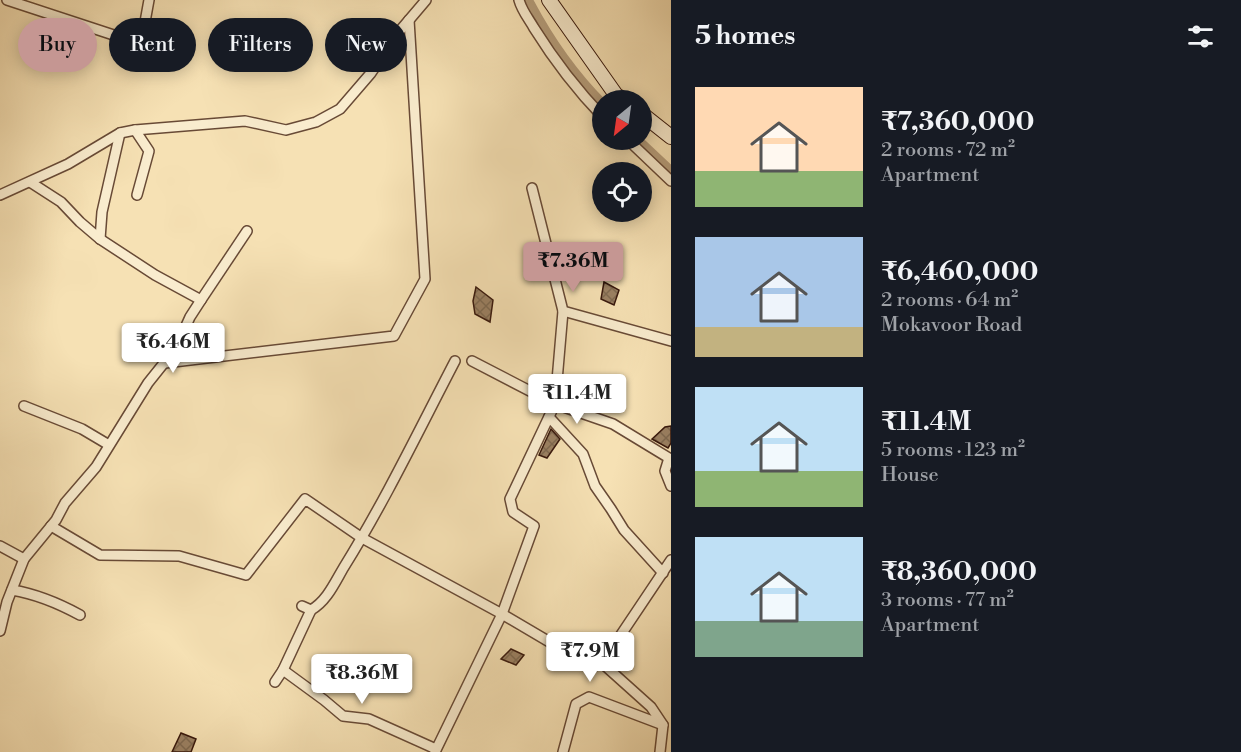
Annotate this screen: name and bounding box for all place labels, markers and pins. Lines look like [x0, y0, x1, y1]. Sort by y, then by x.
pin: ₹7.36M [524, 242, 622, 293]
pin: ₹6.46M [124, 323, 222, 374]
pin: ₹11.4M [528, 374, 626, 425]
pin: ₹7.9M [548, 632, 632, 683]
pin: ₹8.36M [313, 654, 411, 705]

